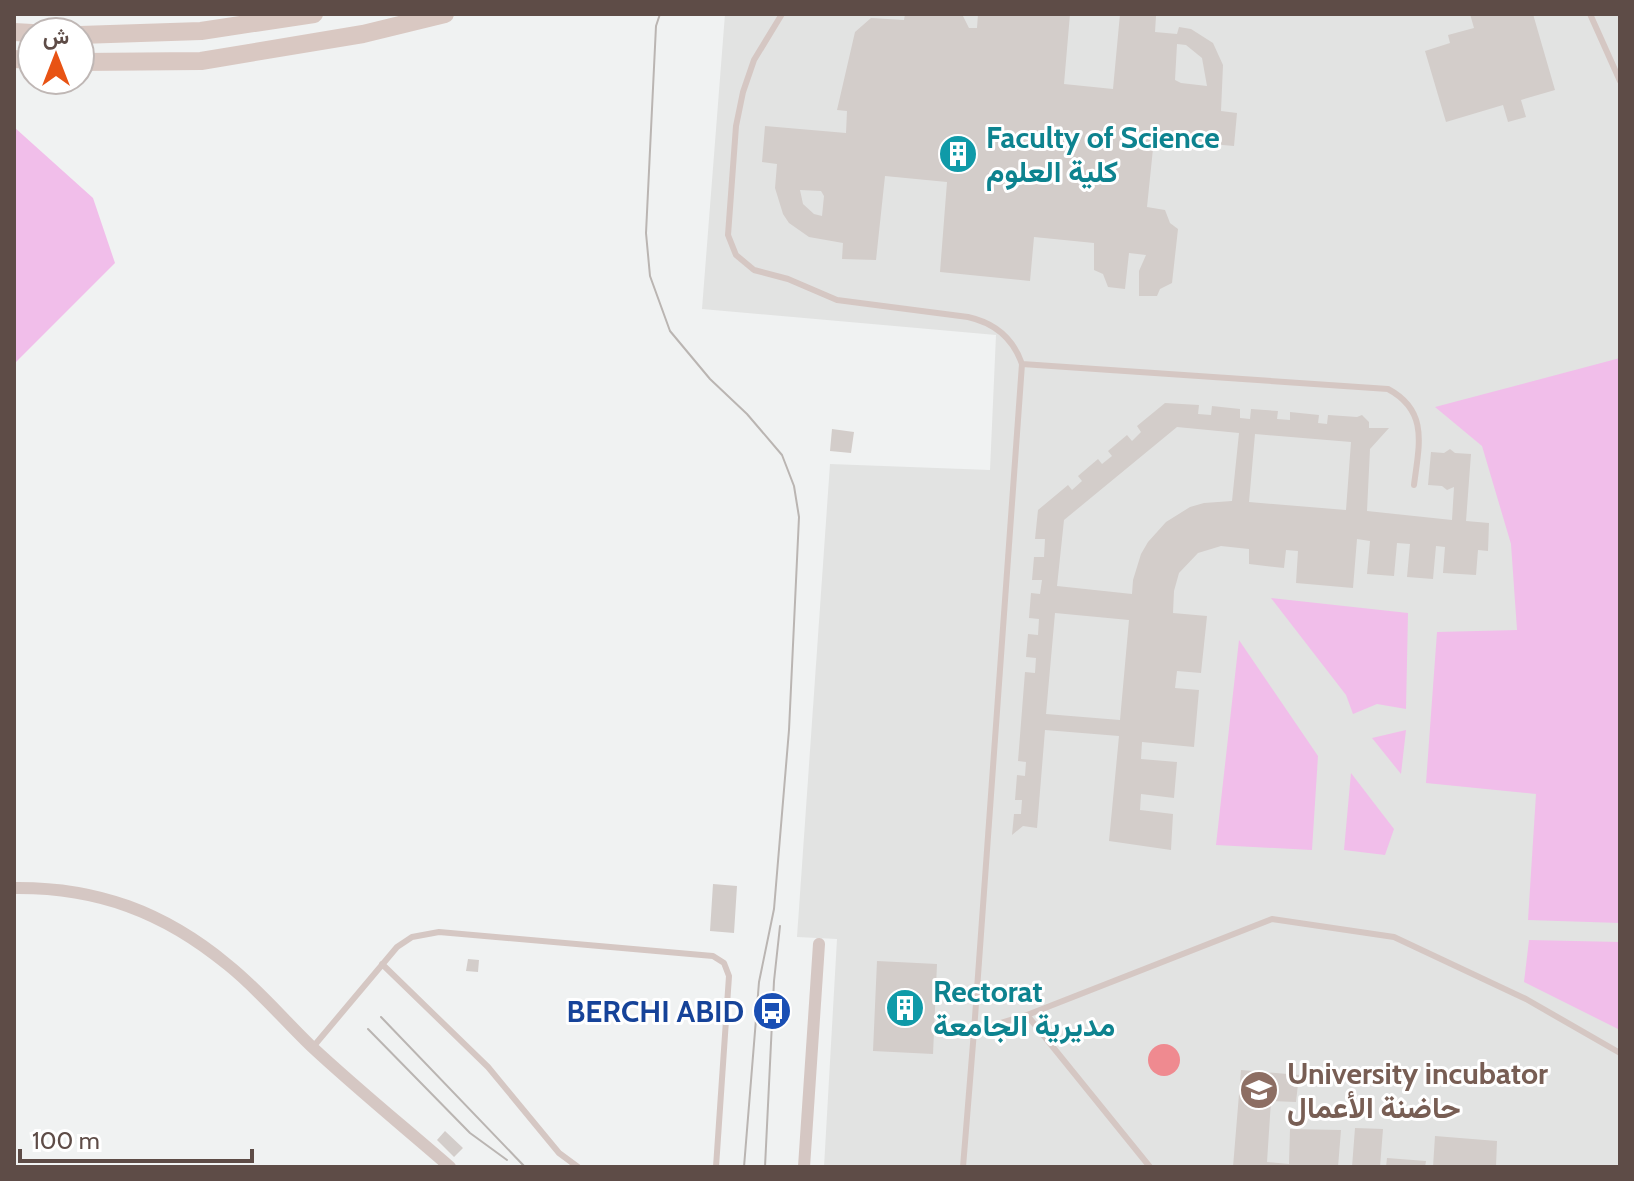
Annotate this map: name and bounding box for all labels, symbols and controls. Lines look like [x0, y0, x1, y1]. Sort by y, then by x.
north arrow [16, 16, 96, 96]
text: ش [43, 23, 69, 50]
place label: Faculty of Science كلية العلوم [986, 119, 1220, 191]
building icon: Faculty of Science كلية العلوم [937, 133, 979, 175]
place label: Rectorat مديرية الجامعة [933, 973, 1115, 1044]
building icon: Rectorat مديرية الجامعة [884, 987, 926, 1029]
bus stop icon: BERCHI ABID [751, 990, 793, 1032]
place label: BERCHI ABID [566, 993, 744, 1030]
place label: University incubator حاضنة الأعمال [1287, 1055, 1548, 1126]
school or university icon: University incubator حاضنة الأعمال [1238, 1069, 1280, 1111]
scale bar [20, 1113, 252, 1163]
text: 100 m [32, 1126, 100, 1155]

